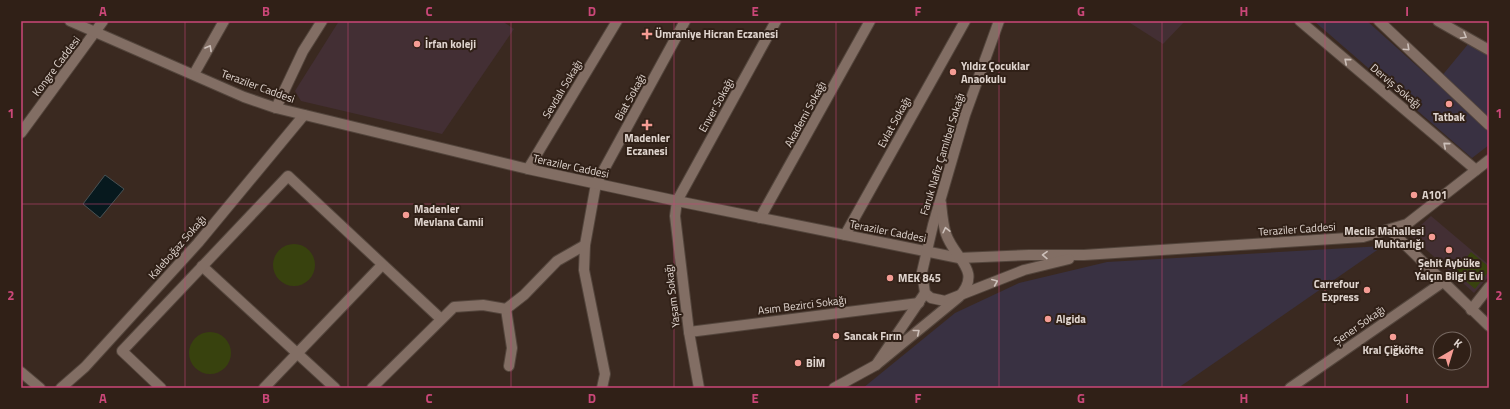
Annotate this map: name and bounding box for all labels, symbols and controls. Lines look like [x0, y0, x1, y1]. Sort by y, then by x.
text: A [99, 1, 107, 21]
text: B [262, 1, 270, 21]
text: C [425, 1, 433, 21]
text: D [588, 1, 596, 21]
text: E [751, 1, 759, 21]
text: F [915, 1, 922, 21]
text: G [1077, 1, 1085, 21]
text: H [1240, 1, 1248, 21]
text: I [1405, 1, 1409, 21]
place label: Ümraniye Hicran Eczanesi [655, 26, 778, 42]
marker: Ümraniye Hicran Eczanesi [642, 29, 652, 39]
one-way arrow [1459, 31, 1467, 38]
street label: Kongre Caddesi [28, 33, 84, 99]
place label: İrfan koleji [425, 36, 476, 52]
marker: İrfan koleji [412, 39, 422, 49]
one-way arrow [1402, 43, 1410, 51]
one-way arrow [205, 44, 212, 52]
street label: Sevdalı Sokağı [538, 57, 586, 121]
place label: Yıldız Çocuklar Anaokulu [961, 58, 1030, 87]
one-way arrow [1344, 58, 1352, 65]
street label: Derviş Sokağı [1367, 60, 1425, 112]
street label: Teraziler Caddesi [219, 65, 297, 107]
marker: Yıldız Çocuklar Anaokulu [948, 67, 958, 77]
street label: Biat Sokağı [611, 71, 649, 123]
street label: Enver Sokağı [695, 75, 737, 135]
street label: Akademi Sokağı [780, 78, 830, 150]
street label: Faruk Nafiz Çamlıbel Sokağı [916, 91, 968, 217]
street label: Evlat Sokağı [873, 94, 915, 150]
marker: Tatbak [1444, 99, 1454, 109]
text: 1 [7, 103, 15, 123]
text: 1 [1495, 103, 1503, 123]
place label: Tatbak [1433, 109, 1465, 125]
marker: Madenler Eczanesi [642, 120, 652, 130]
place label: Madenler Eczanesi [624, 130, 670, 159]
one-way arrow [1444, 142, 1451, 149]
street label: Teraziler Caddesi [531, 150, 611, 182]
place label: A101 [1422, 187, 1447, 203]
marker: A101 [1409, 190, 1419, 200]
place label: Madenler Mevlana Camii [414, 201, 484, 230]
marker: Madenler Mevlana Camii [401, 210, 411, 220]
street label: Kaleboğaz Sokağı [145, 211, 209, 283]
street label: Teraziler Caddesi [848, 216, 928, 246]
street label: Teraziler Caddesi [1258, 218, 1336, 240]
place label: Meclis Mahallesi Muhtarlığı [1344, 223, 1424, 252]
one-way arrow [942, 227, 950, 233]
marker: Meclis Mahallesi Muhtarlığı [1427, 232, 1437, 242]
marker: Şehit Aybüke Yalçın Bilgi Evi [1444, 245, 1454, 255]
one-way arrow [1042, 251, 1048, 259]
place label: Şehit Aybüke Yalçın Bilgi Evi [1415, 255, 1483, 284]
street label: Yaşam Sokağı [660, 263, 684, 329]
place label: MEK 845 [898, 270, 941, 286]
marker: MEK 845 [885, 273, 895, 283]
place label: Carrefour Express [1314, 276, 1359, 305]
one-way arrow [991, 279, 999, 287]
text: 2 [7, 285, 15, 305]
marker: Carrefour Express [1362, 285, 1372, 295]
text: 2 [1495, 285, 1503, 305]
street label: Asım Bezirci Sokağı [757, 292, 847, 318]
street label: Şener Sokağı [1330, 301, 1388, 349]
place label: Algida [1056, 311, 1086, 327]
marker: Algida [1043, 314, 1053, 324]
place label: Sancak Fırın [844, 328, 902, 344]
one-way arrow [912, 329, 919, 336]
marker: Sancak Fırın [831, 331, 841, 341]
north arrow [1432, 331, 1472, 371]
marker: Kral Çiğköfte [1388, 332, 1398, 342]
text: K [1451, 335, 1466, 352]
place label: Kral Çiğköfte [1362, 342, 1424, 358]
place label: BİM [806, 355, 825, 371]
marker: BİM [793, 358, 803, 368]
text: A [99, 388, 107, 408]
text: B [262, 388, 270, 408]
text: C [425, 388, 433, 408]
text: D [588, 388, 596, 408]
text: E [751, 388, 759, 408]
text: F [915, 388, 922, 408]
text: G [1077, 388, 1085, 408]
text: H [1240, 388, 1248, 408]
text: I [1405, 388, 1409, 408]

